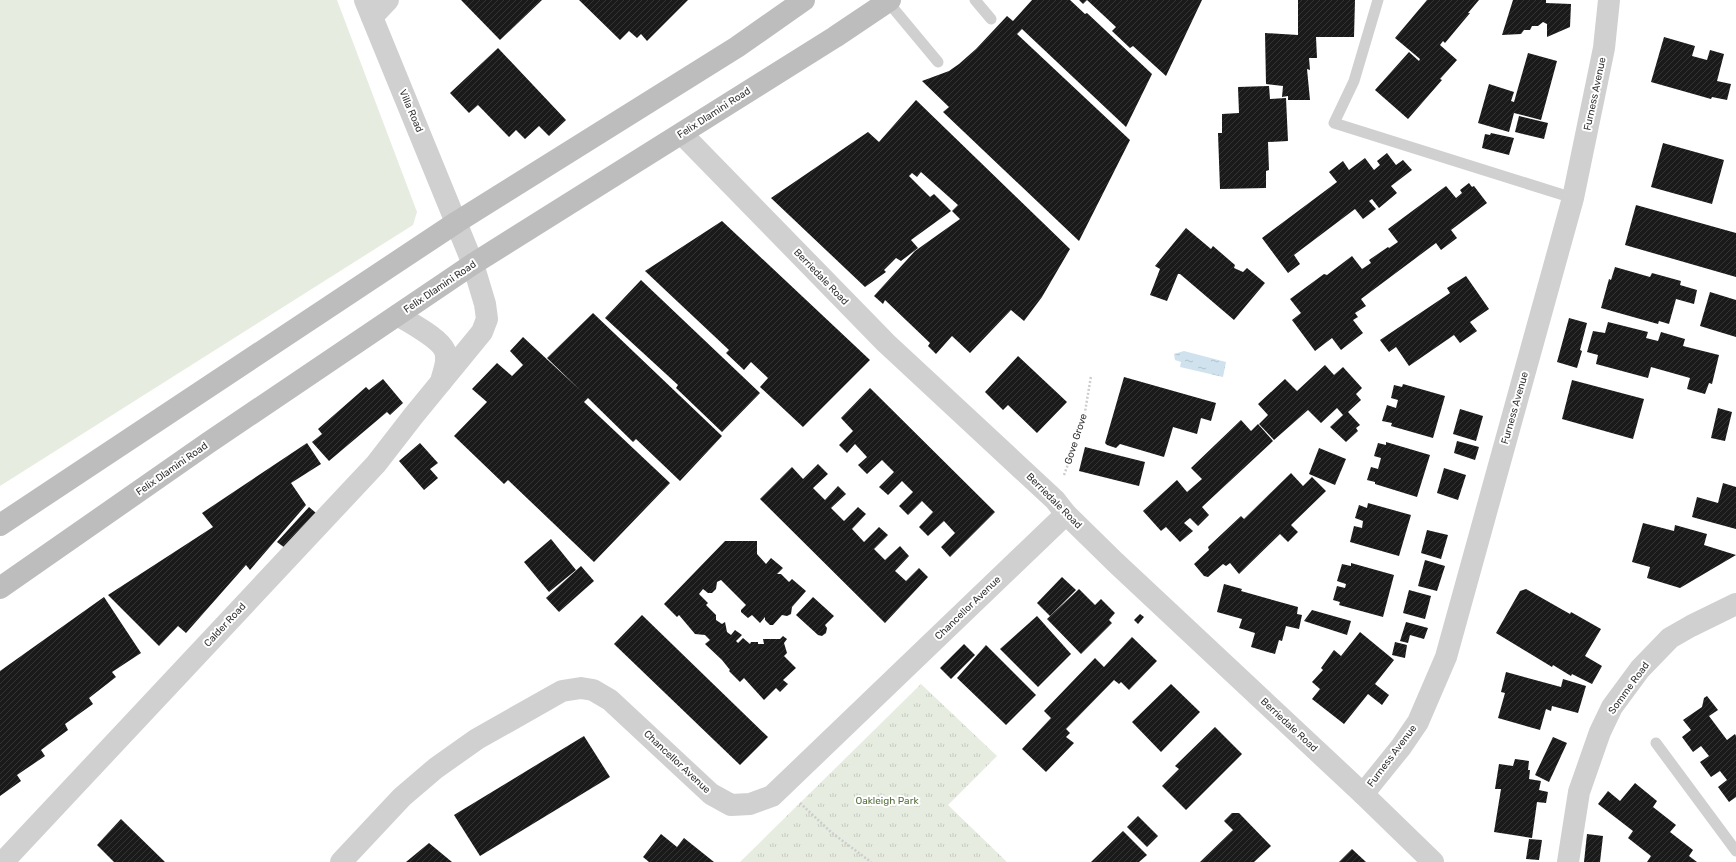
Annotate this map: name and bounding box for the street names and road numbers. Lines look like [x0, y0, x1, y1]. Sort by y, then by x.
street label: Furness Avenue [1581, 56, 1609, 132]
street label: Felix Dlamini Road [675, 85, 753, 141]
street label: Villa Road [397, 88, 425, 134]
street label: Berriedale Road [791, 246, 851, 308]
street label: Felix Dlamini Road [401, 258, 479, 316]
street label: Furness Avenue [1499, 370, 1531, 446]
street label: Gove Grove [1062, 412, 1090, 466]
street label: Felix Dlamini Road [134, 440, 210, 498]
street label: Berriedale Road [1024, 471, 1084, 531]
street label: Chancellor Avenue [933, 573, 1004, 642]
street label: Calder Road [202, 600, 248, 650]
street label: Somme Road [1606, 660, 1652, 716]
street label: Berriedale Road [1258, 696, 1320, 754]
street label: Furness Avenue [1365, 722, 1419, 789]
street label: Chancellor Avenue [641, 728, 713, 796]

